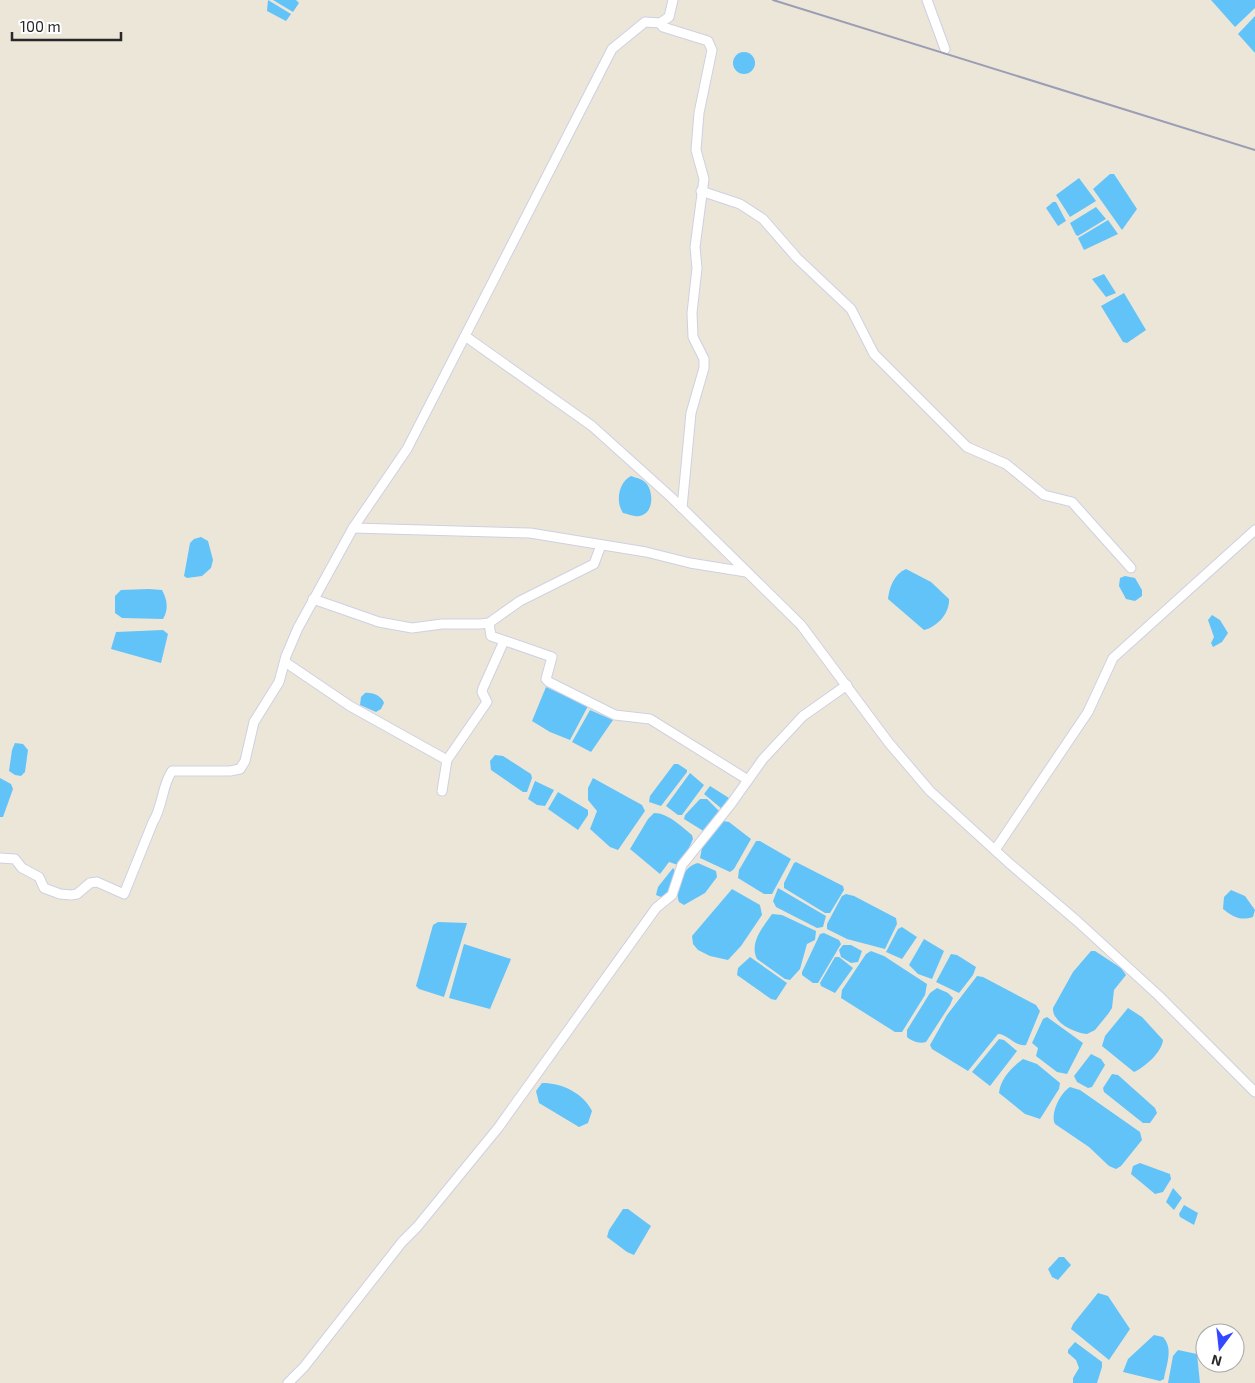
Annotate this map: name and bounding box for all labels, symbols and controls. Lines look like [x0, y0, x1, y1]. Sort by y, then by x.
scale bar [12, 10, 121, 42]
text: 100 m [20, 17, 61, 35]
north arrow [1195, 1323, 1245, 1373]
text: N [1209, 1352, 1224, 1371]

